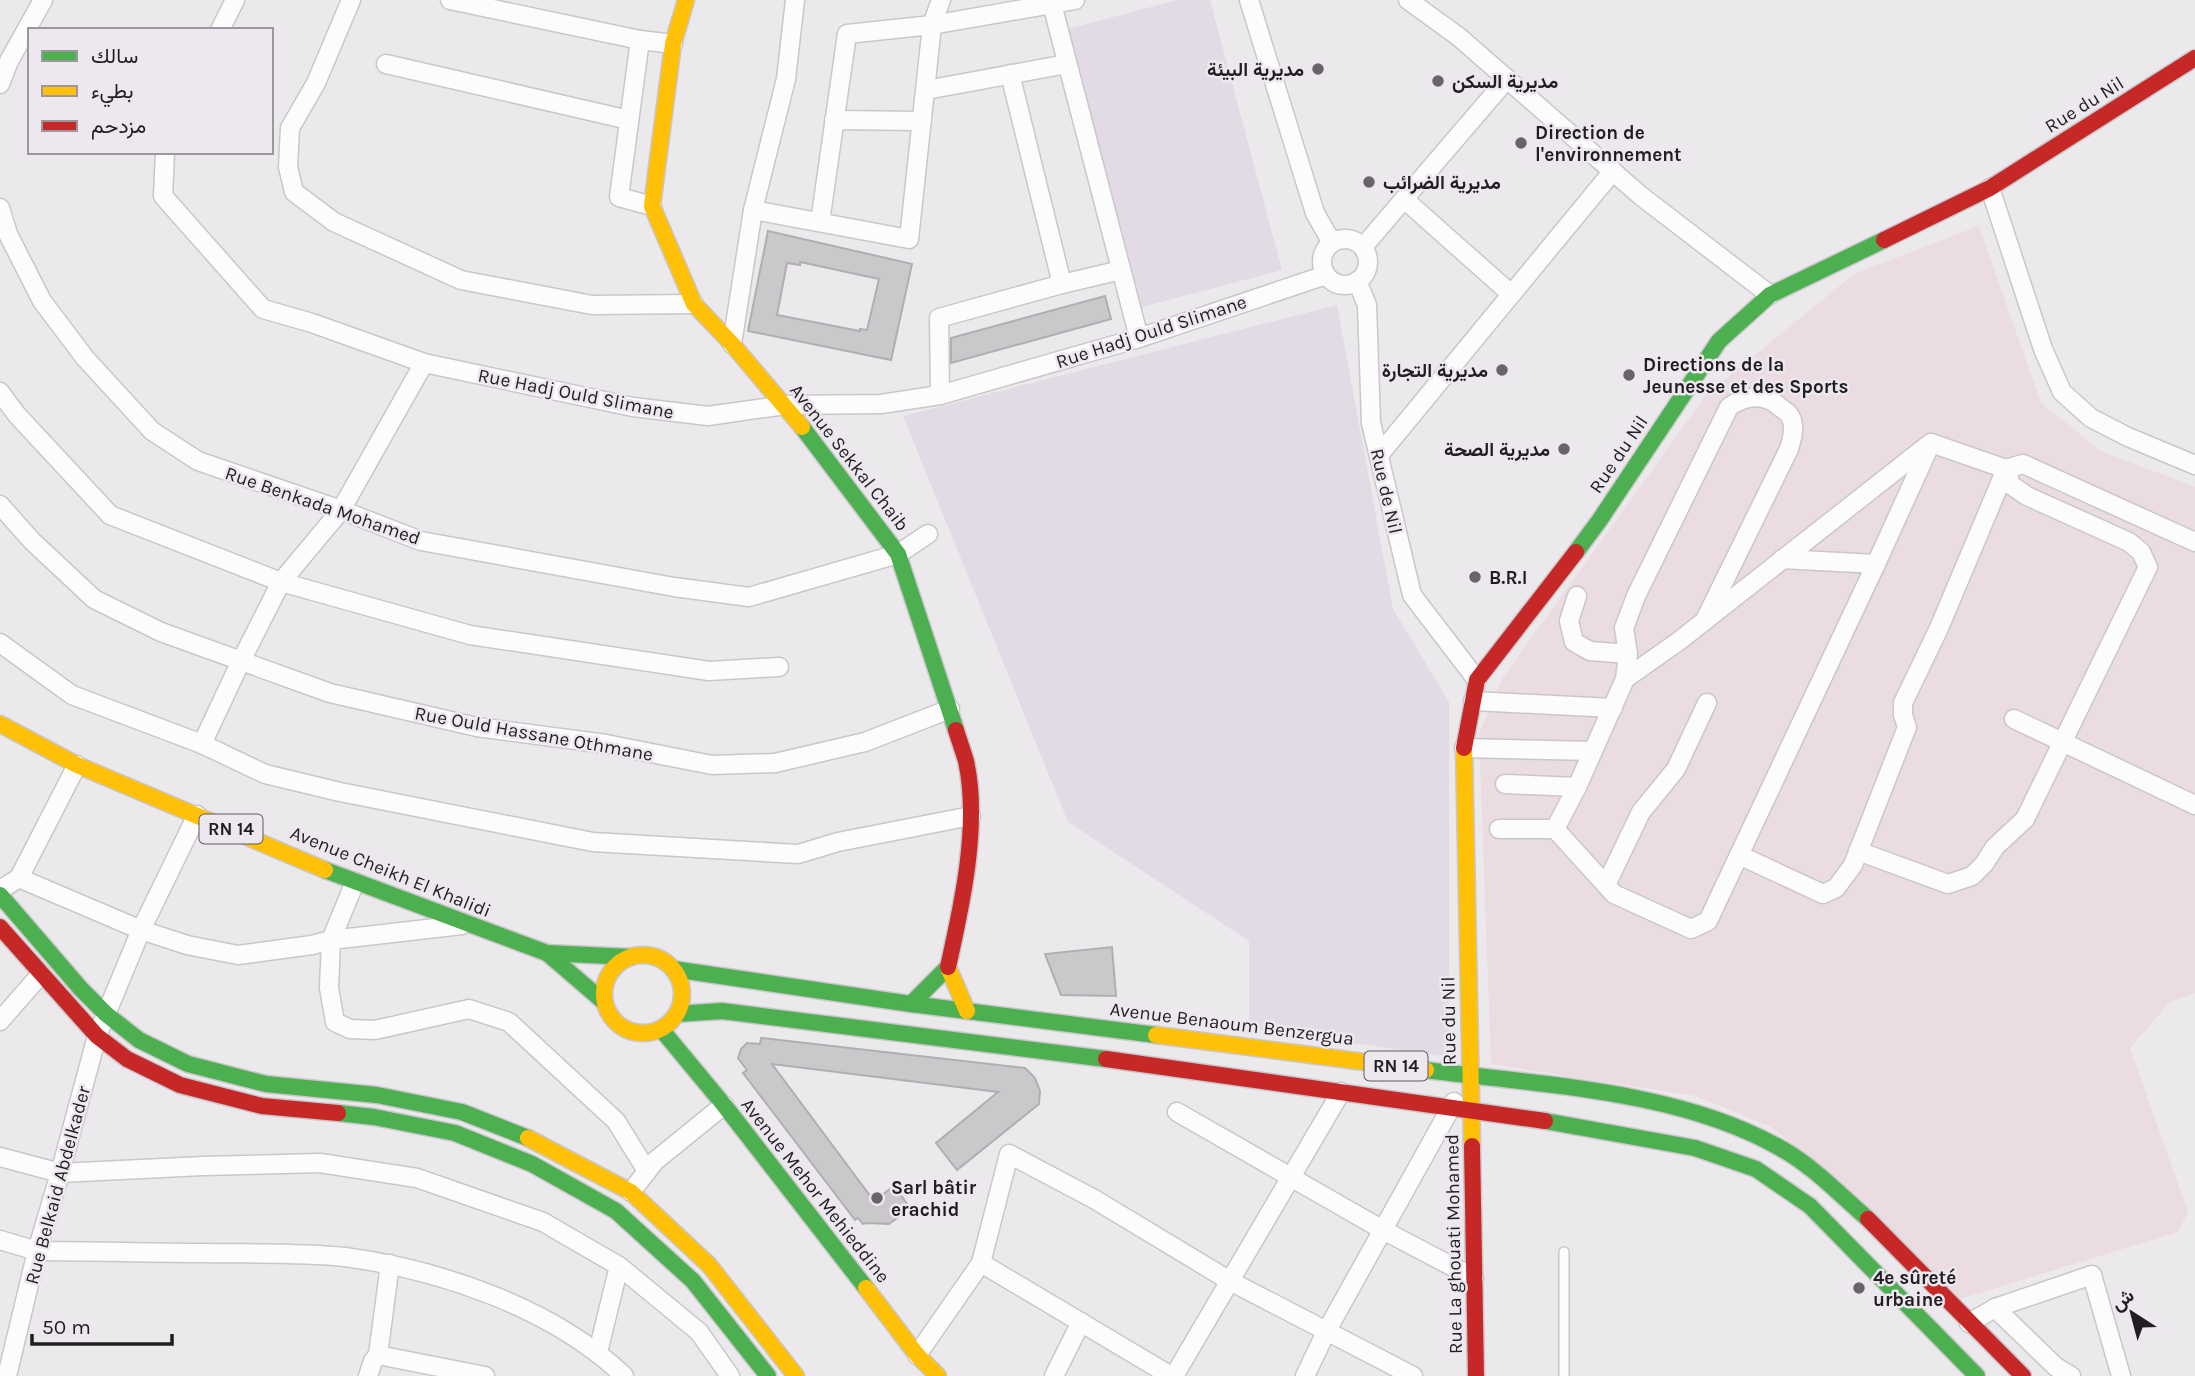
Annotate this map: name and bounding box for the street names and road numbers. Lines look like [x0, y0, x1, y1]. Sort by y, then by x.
street label: Rue du Nil [2041, 72, 2128, 138]
street label: Rue Hadj Ould Slimane [1053, 291, 1249, 373]
street label: Rue Hadj Ould Slimane [476, 364, 676, 424]
street label: Avenue Sekkal Chaib [785, 380, 913, 535]
street label: Rue du Nil [1585, 412, 1653, 497]
street label: Rue de Nil [1366, 446, 1407, 536]
street label: Rue Benkada Mohamed [222, 462, 423, 550]
street label: Rue Ould Hassane Othmane [413, 702, 655, 766]
road number: RN 14 [200, 814, 262, 844]
street label: Avenue Cheikh El Khalidi [287, 822, 494, 922]
street label: Rue du Nil [1437, 976, 1461, 1066]
street label: Avenue Benaoum Benzergua [1109, 998, 1355, 1050]
road number: RN 14 [1364, 1051, 1428, 1080]
street label: Rue Belkaid Abdelkader [21, 1084, 95, 1287]
street label: Avenue Mehor Mehieddine [736, 1094, 894, 1287]
street label: Rue La ghouati Mohamed [1441, 1134, 1467, 1354]

